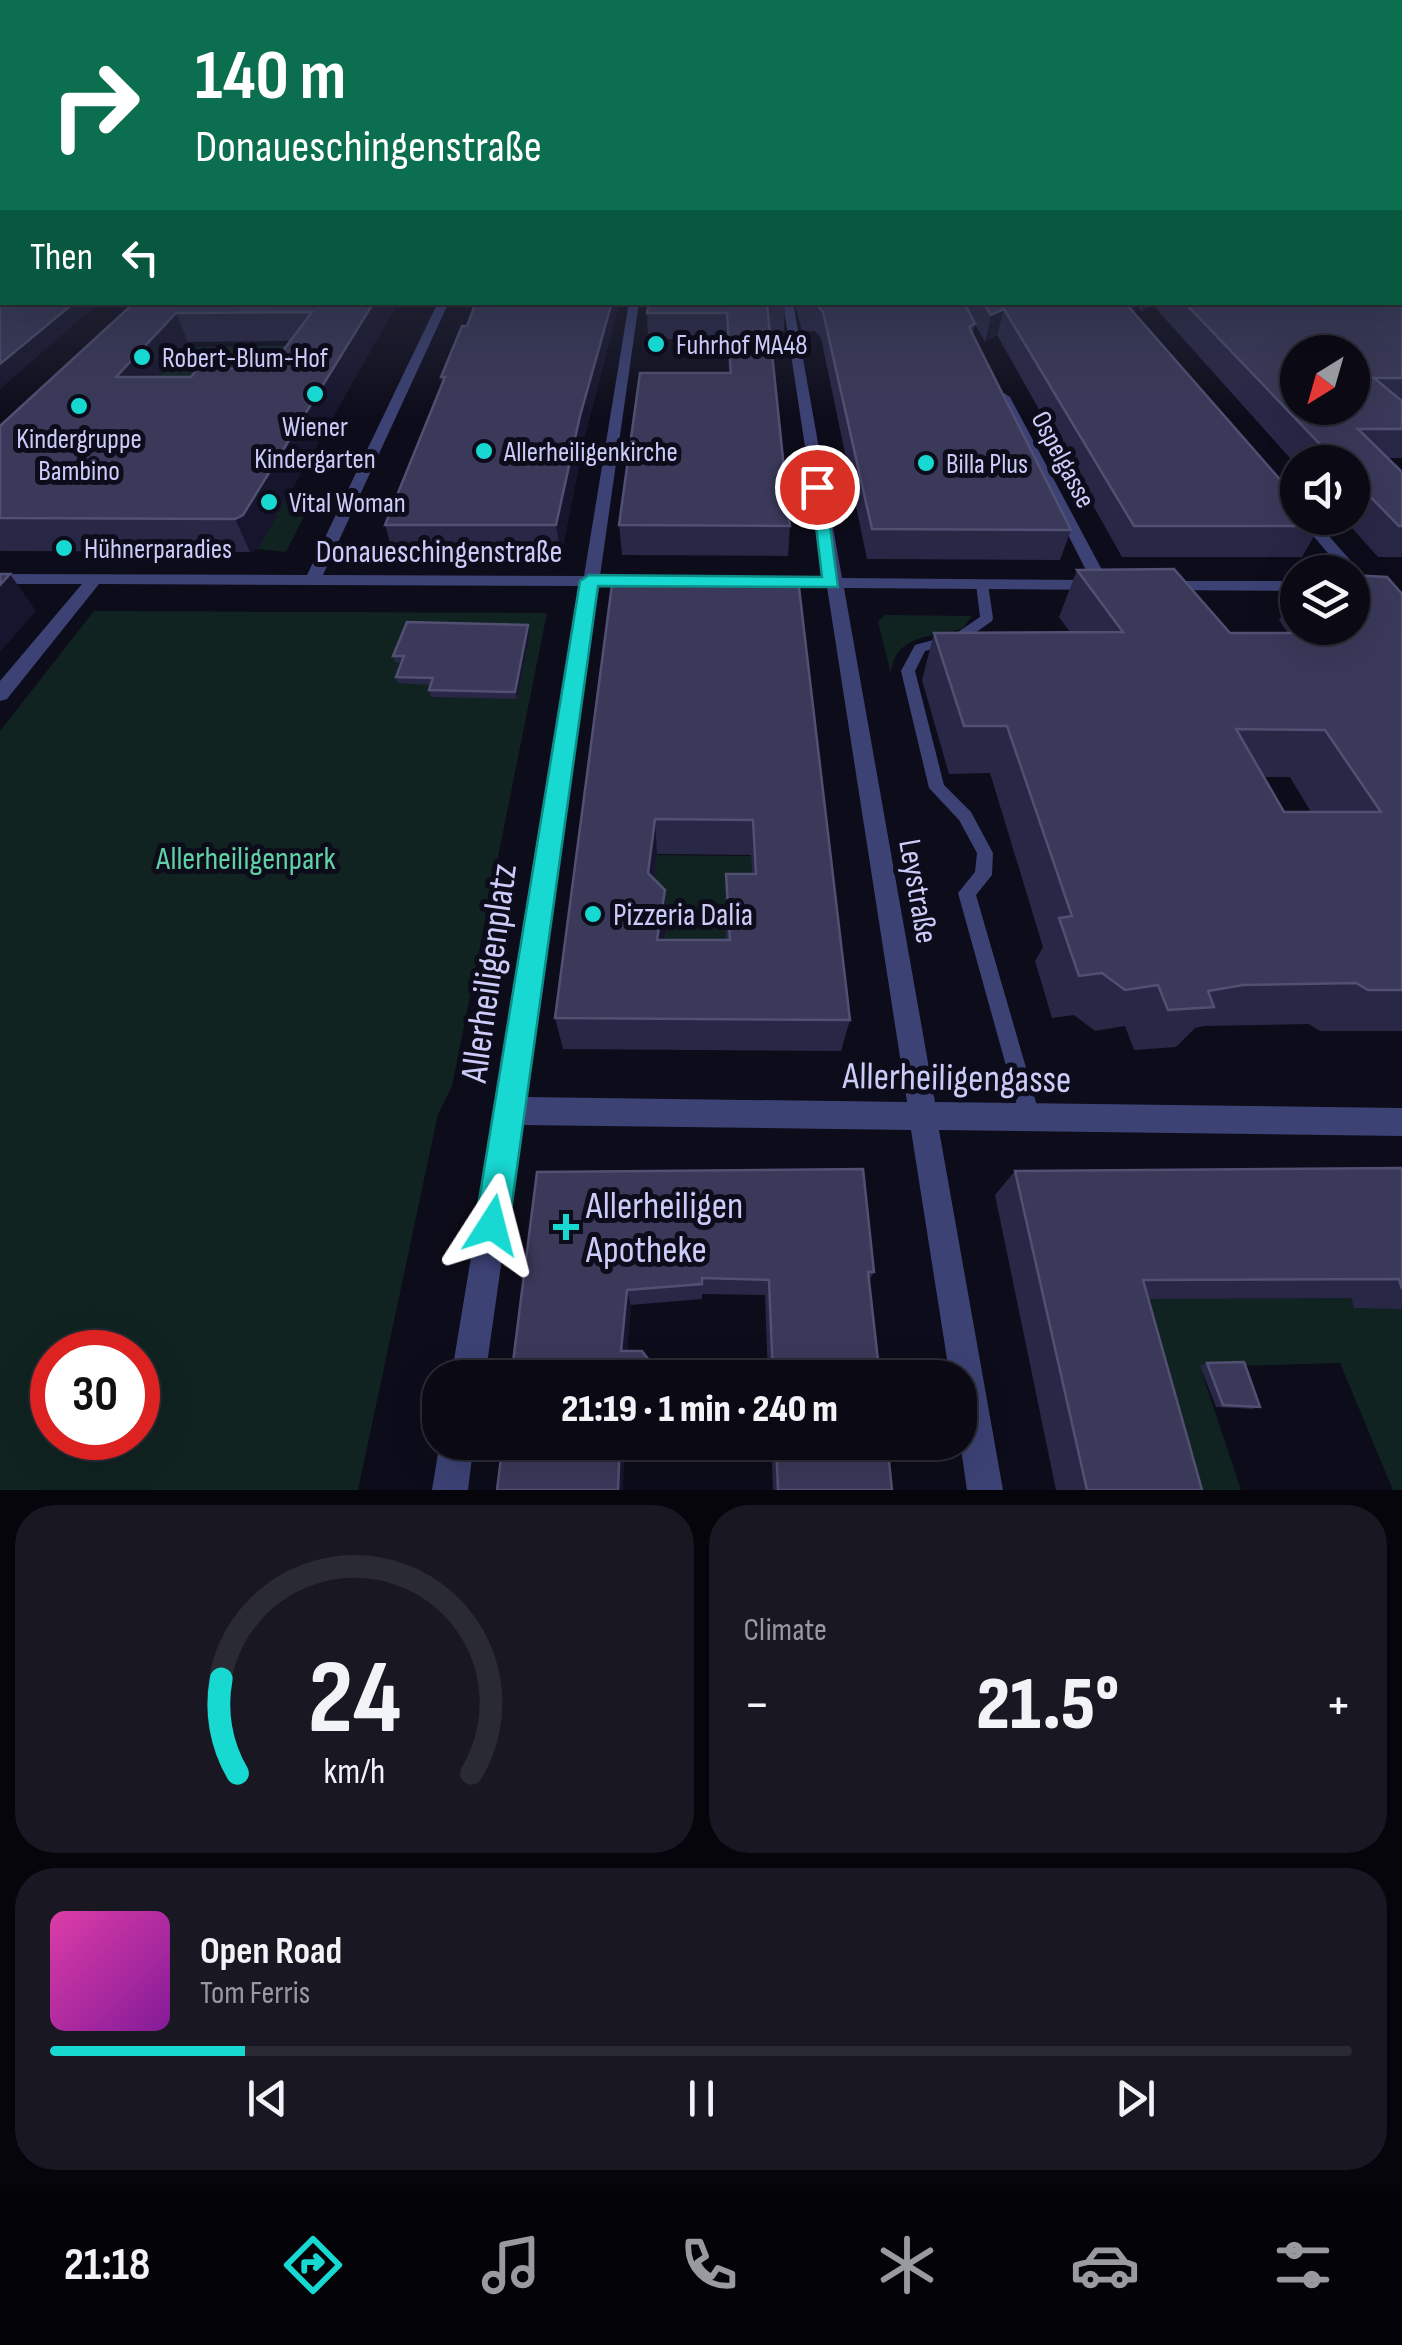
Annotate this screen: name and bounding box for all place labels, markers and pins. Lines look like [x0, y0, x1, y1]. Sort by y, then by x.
place label: Fuhrhof MA48 [676, 329, 807, 362]
marker: Fuhrhof MA48 [645, 333, 667, 355]
place label: Robert-Blum-Hof [162, 342, 329, 375]
marker: Robert-Blum-Hof [131, 346, 153, 368]
marker: Wiener Kindergarten [304, 383, 326, 405]
marker: Kindergruppe Bambino [68, 395, 90, 417]
place label: Wiener Kindergarten [254, 411, 376, 476]
place label: Kindergruppe Bambino [16, 423, 142, 488]
place label: Allerheiligenkirche [503, 436, 678, 469]
marker: Allerheiligenkirche [473, 440, 495, 462]
pin [775, 445, 860, 530]
place label: Billa Plus [946, 448, 1028, 481]
marker: Billa Plus [915, 452, 937, 474]
place label: Vital Woman [289, 487, 406, 520]
marker: Vital Woman [258, 491, 280, 513]
place label: Hühnerparadies [84, 533, 232, 566]
marker: Hühnerparadies [53, 537, 75, 559]
place label: Pizzeria Dalia [613, 896, 753, 935]
marker: Pizzeria Dalia [582, 903, 604, 925]
place label: Allerheiligen Apotheke [585, 1184, 743, 1273]
marker: Allerheiligen Apotheke [555, 1216, 577, 1238]

